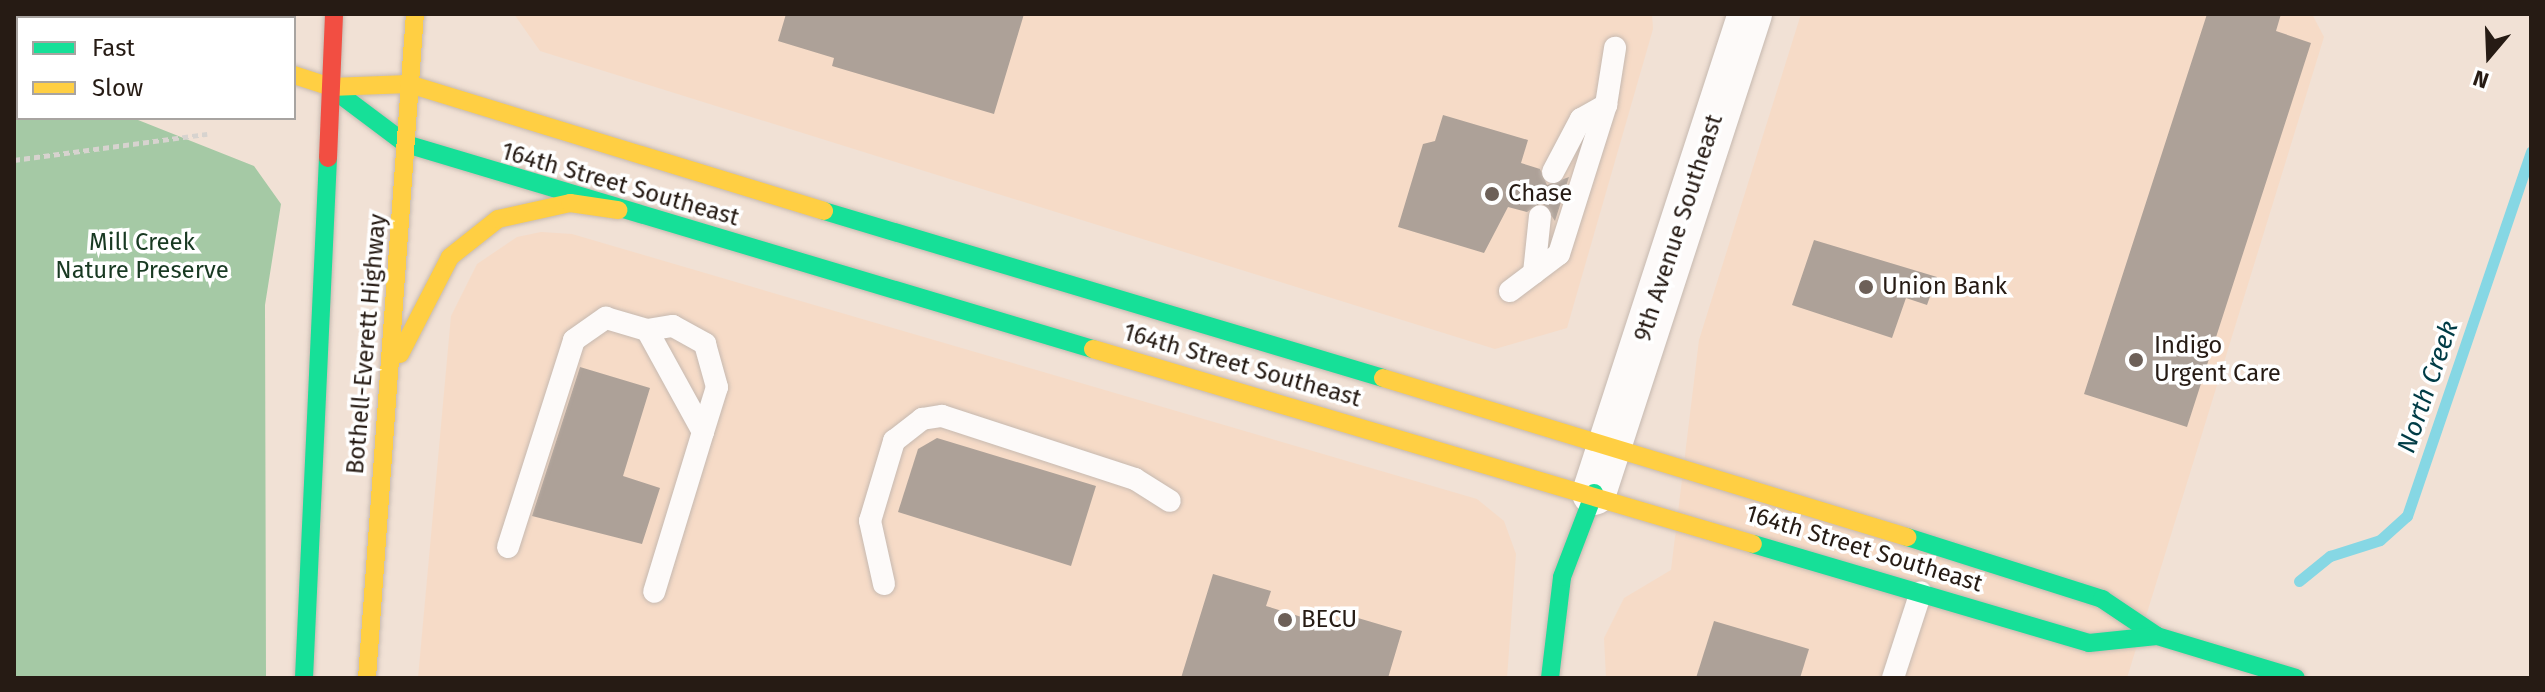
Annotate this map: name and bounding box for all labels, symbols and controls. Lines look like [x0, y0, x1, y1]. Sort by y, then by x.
legend [16, 16, 296, 120]
north arrow [2449, 16, 2529, 96]
text: Fast [92, 34, 135, 62]
text: N [2470, 64, 2492, 94]
text: Slow [92, 74, 143, 102]
street label: 9th Avenue Southeast [1629, 111, 1729, 345]
street label: 164th Street Southeast [498, 137, 742, 233]
place label: Chase [1508, 180, 1572, 208]
marker: Chase [1483, 185, 1501, 203]
street label: Bothell-Everett Highway [341, 213, 393, 475]
park label: Mill Creek Nature Preserve [55, 229, 229, 285]
place label: Union Bank [1882, 273, 2007, 301]
marker: Union Bank [1857, 278, 1875, 296]
water label: North Creek [2391, 317, 2465, 457]
street label: 164th Street Southeast [1120, 318, 1364, 414]
place label: Indigo Urgent Care [2154, 332, 2281, 388]
marker: Indigo Urgent Care [2125, 349, 2147, 371]
street label: 164th Street Southeast [1742, 499, 1986, 599]
place label: BECU [1301, 606, 1357, 634]
marker: BECU [1276, 611, 1294, 629]

